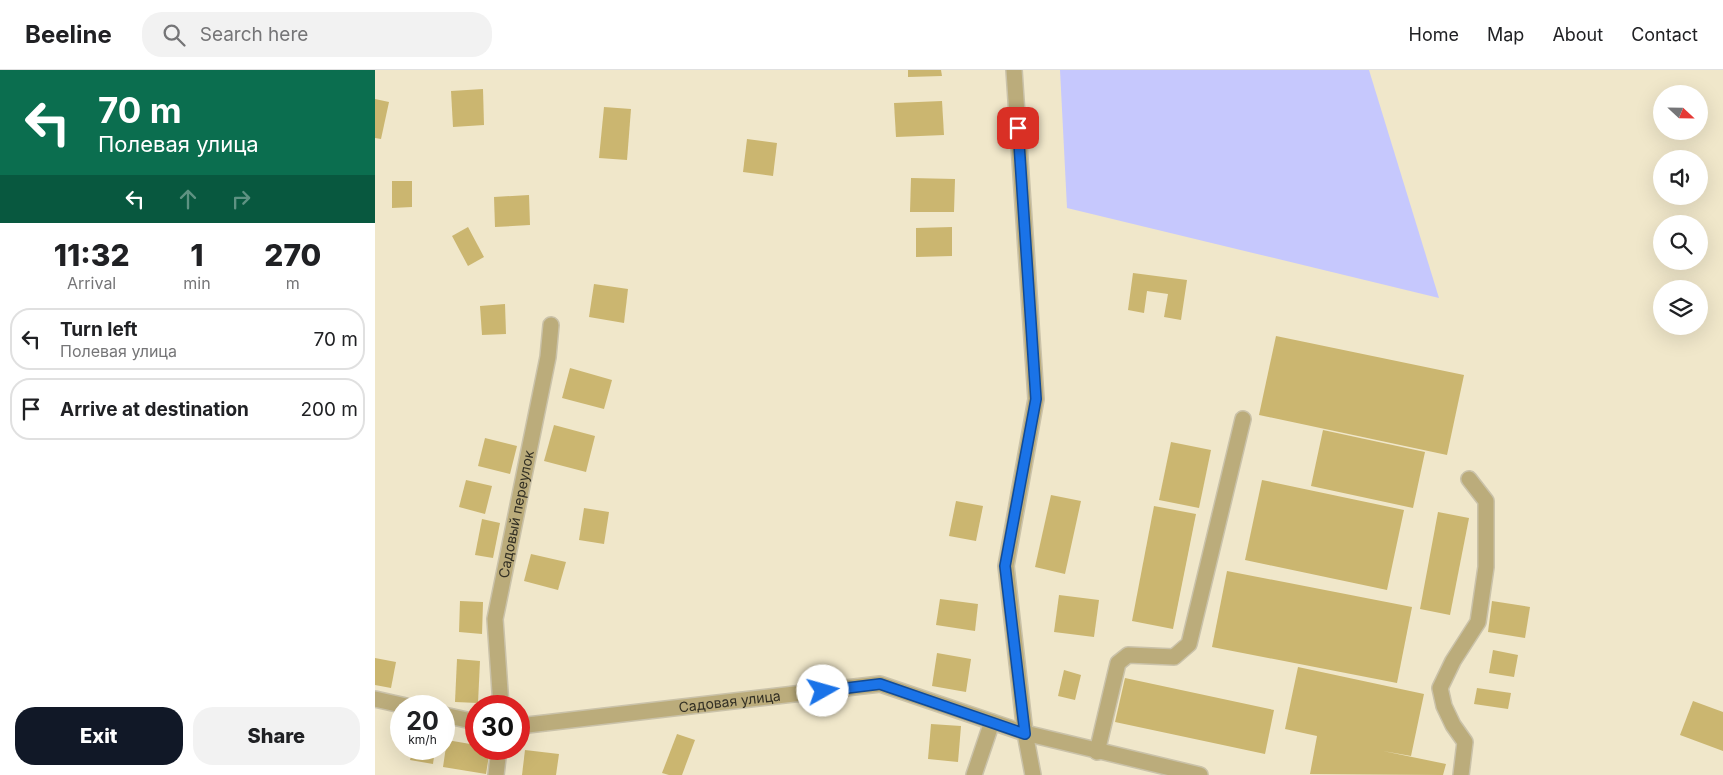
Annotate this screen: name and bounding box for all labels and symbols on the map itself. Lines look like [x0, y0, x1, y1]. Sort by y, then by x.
north arrow [1653, 85, 1707, 140]
pin [997, 107, 1039, 149]
street label: Садовый переулок [494, 448, 537, 580]
position arrow [796, 664, 848, 716]
street label: Садовая улица [678, 687, 781, 715]
speed limit sign: 30 [465, 695, 530, 760]

